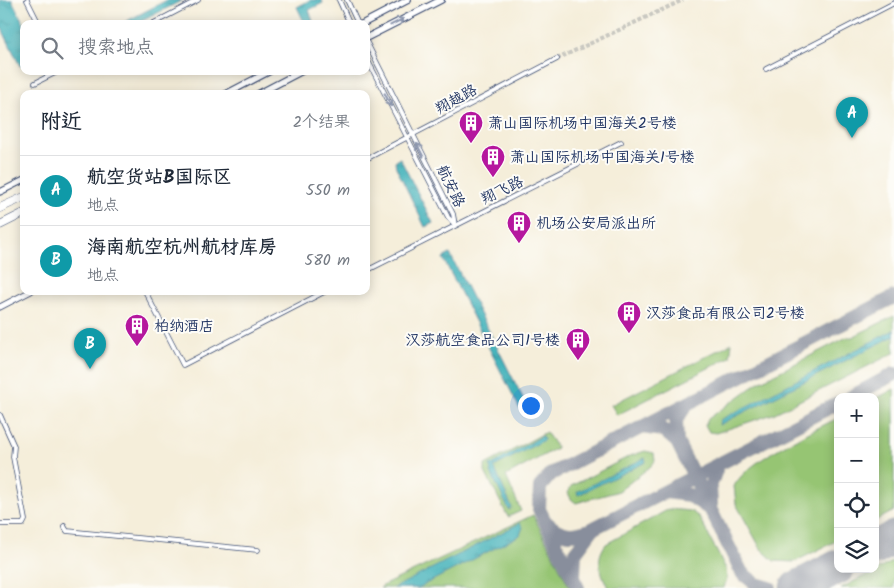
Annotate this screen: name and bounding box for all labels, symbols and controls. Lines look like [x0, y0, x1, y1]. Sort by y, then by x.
one-way arrow [390, 17, 405, 27]
search box [20, 20, 370, 75]
text: 搜索地点 [78, 33, 154, 63]
icon: search [38, 34, 66, 62]
street label: 翔越路 [431, 78, 482, 121]
one-way arrow [383, 93, 393, 108]
pin: A [836, 97, 868, 138]
text: 附近 [40, 106, 82, 139]
text: 2个结果 [293, 110, 350, 135]
building icon: 萧山国际机场中国海关2号楼 [458, 110, 484, 144]
place label: 萧山国际机场中国海关2号楼 [488, 112, 677, 136]
one-way arrow [415, 143, 424, 158]
building icon: 萧山国际机场中国海关1号楼 [480, 144, 506, 178]
place label: 萧山国际机场中国海关1号楼 [510, 146, 695, 170]
street label: 航安路 [429, 161, 471, 212]
text: 航空货站B国际区 [87, 163, 232, 193]
street label: 翔飞路 [477, 170, 528, 212]
text: A [51, 178, 61, 203]
text: 550 m [306, 178, 350, 203]
text: 地点 [87, 193, 119, 218]
building icon: 机场公安局派出所 [506, 210, 532, 244]
place label: 机场公安局派出所 [536, 212, 656, 236]
text: 海南航空杭州航材库房 [87, 233, 277, 263]
text: B [51, 248, 61, 273]
text: 580 m [305, 248, 350, 273]
text: 地点 [87, 263, 119, 288]
building icon: 汉莎食品有限公司2号楼 [616, 300, 642, 334]
place label: 汉莎食品有限公司2号楼 [646, 302, 805, 326]
building icon: 柏纳酒店 [124, 313, 150, 347]
place label: 柏纳酒店 [154, 315, 214, 339]
building icon: 汉莎航空食品公司1号楼 [565, 327, 591, 361]
pin: B [74, 328, 106, 369]
place label: 汉莎航空食品公司1号楼 [405, 329, 560, 353]
your location [518, 393, 544, 419]
map controls [834, 393, 879, 573]
button: + [834, 393, 879, 438]
button: − [834, 438, 879, 483]
button: locate [834, 483, 879, 528]
button: layers [834, 528, 879, 573]

